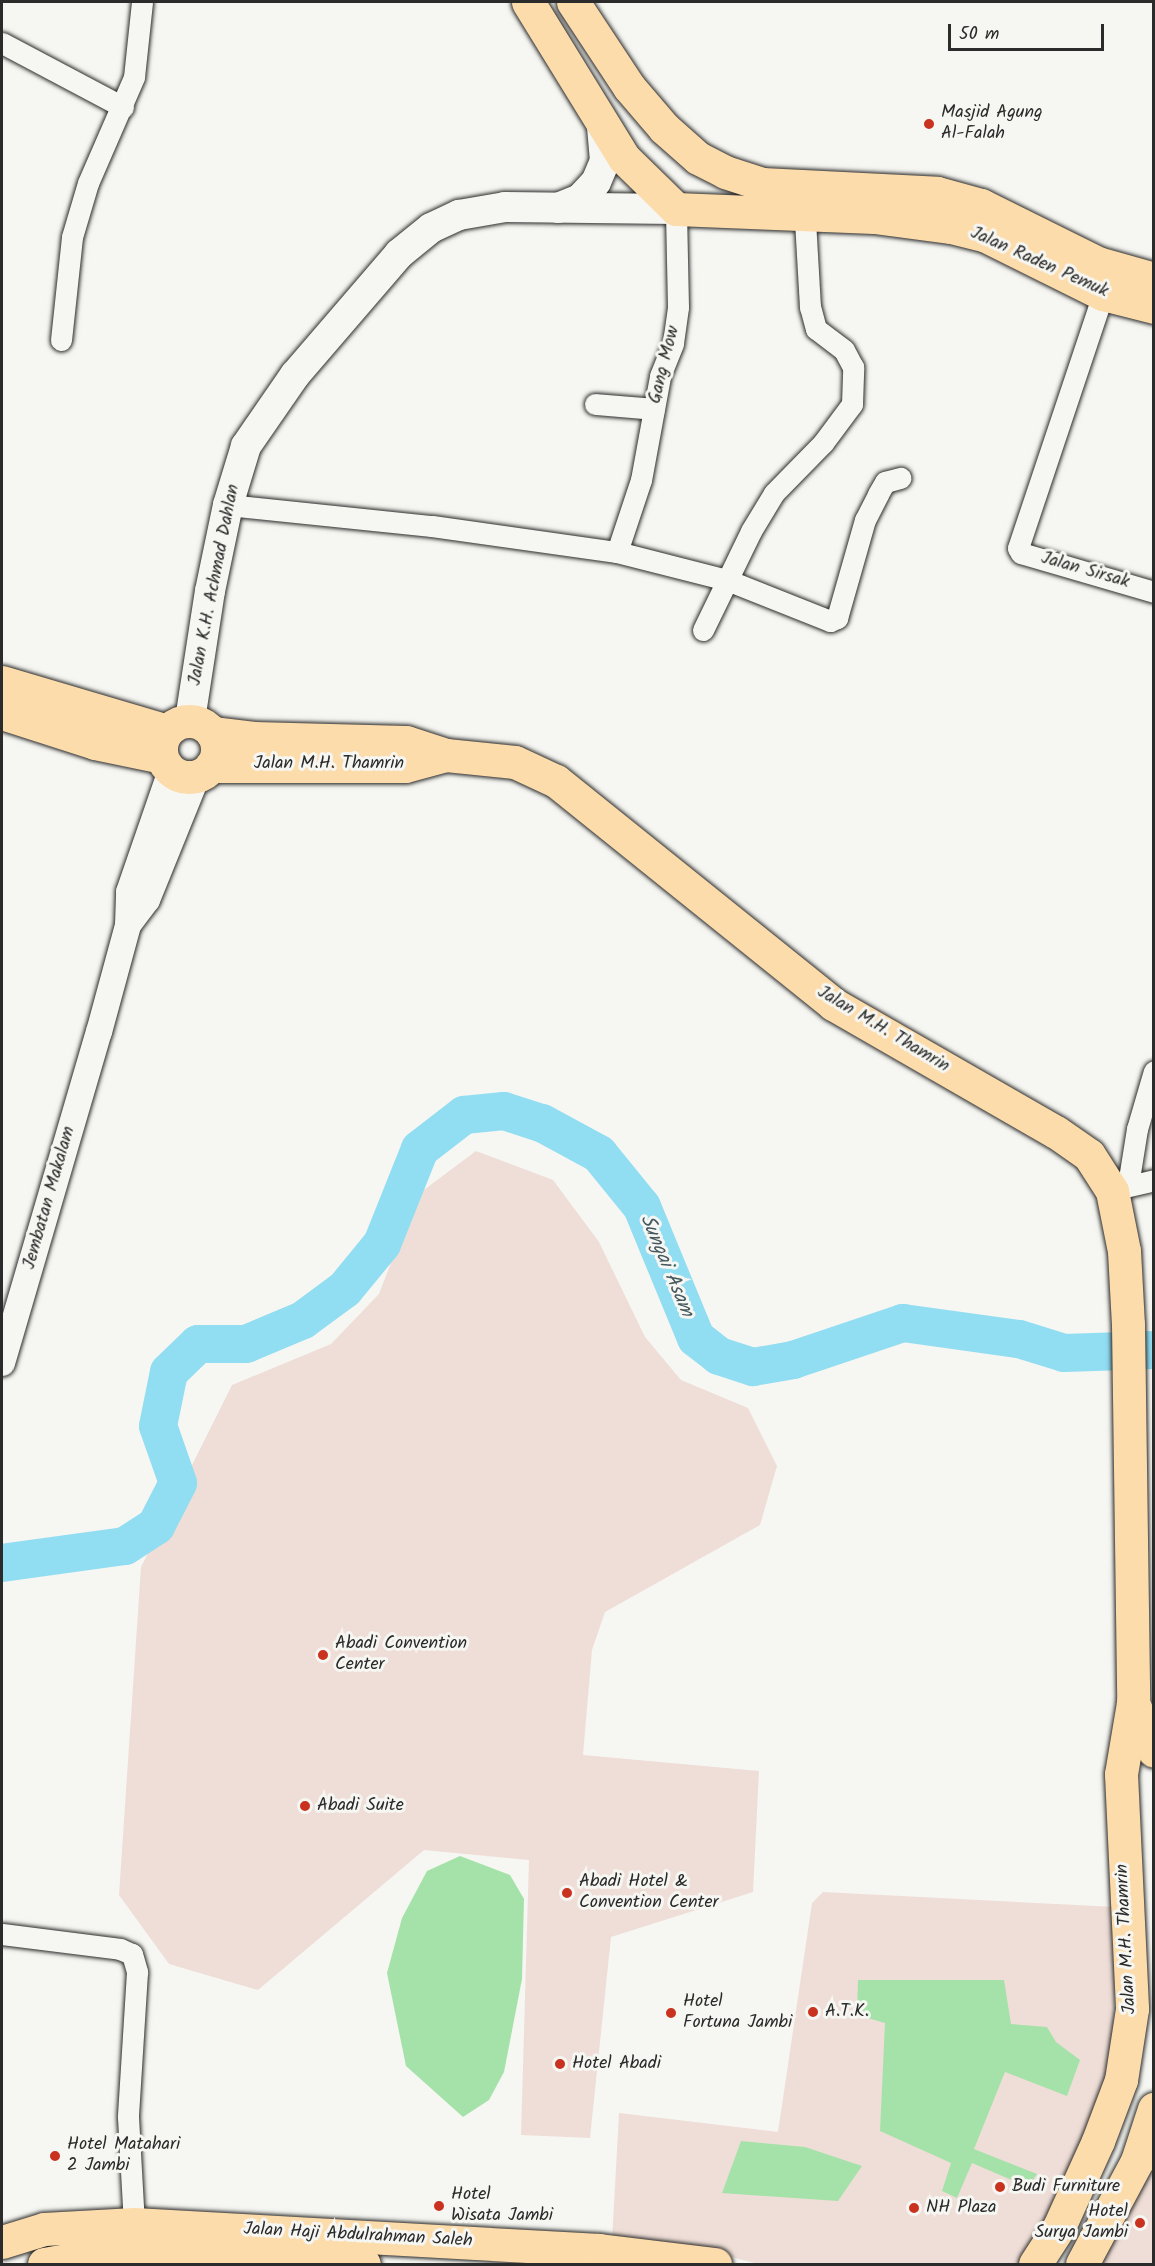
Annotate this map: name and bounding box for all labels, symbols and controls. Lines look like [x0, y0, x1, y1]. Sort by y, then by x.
scale bar [951, 12, 1107, 50]
text: 50 m [959, 20, 999, 49]
place label: Masjid Agung Al-Falah [941, 103, 1043, 146]
marker: Masjid Agung Al-Falah [922, 117, 936, 131]
street label: Jalan Raden Pemuk [967, 223, 1111, 303]
street label: Gang Mow [645, 324, 685, 406]
street label: Jalan K.H. Achmad Dahlan [185, 482, 245, 688]
street label: Jalan Sirsak [1038, 548, 1132, 594]
street label: Jalan M.H. Thamrin [254, 753, 404, 775]
street label: Jalan M.H. Thamrin [813, 982, 953, 1078]
street label: Jembatan Makalam [19, 1124, 81, 1272]
water label: Sungai Asam [634, 1211, 698, 1321]
place label: Abadi Convention Center [335, 1634, 467, 1676]
marker: Abadi Convention Center [316, 1648, 330, 1662]
place label: Abadi Suite [317, 1795, 404, 1817]
marker: Abadi Suite [298, 1799, 312, 1813]
street label: Jalan M.H. Thamrin [1112, 1863, 1142, 2015]
place label: Abadi Hotel & Convention Center [579, 1872, 719, 1914]
marker: Abadi Hotel & Convention Center [560, 1886, 574, 1900]
place label: Hotel Fortuna Jambi [683, 1992, 792, 2034]
place label: A.T.K. [825, 2001, 869, 2023]
marker: A.T.K. [806, 2005, 820, 2019]
marker: Hotel Fortuna Jambi [664, 2006, 678, 2020]
place label: Hotel Abadi [572, 2053, 661, 2075]
marker: Hotel Abadi [553, 2057, 567, 2071]
place label: Hotel Matahari 2 Jambi [67, 2135, 180, 2178]
marker: Hotel Matahari 2 Jambi [48, 2149, 62, 2163]
place label: Budi Furniture [1012, 2176, 1120, 2198]
marker: Budi Furniture [993, 2180, 1007, 2194]
place label: Hotel Wisata Jambi [451, 2185, 553, 2228]
place label: NH Plaza [926, 2197, 996, 2219]
marker: Hotel Wisata Jambi [432, 2199, 446, 2213]
marker: NH Plaza [907, 2201, 921, 2215]
place label: Hotel Surya Jambi [1035, 2202, 1128, 2244]
marker: Hotel Surya Jambi [1133, 2216, 1147, 2230]
street label: Jalan Haji Abdulrahman Saleh [243, 2219, 473, 2253]

